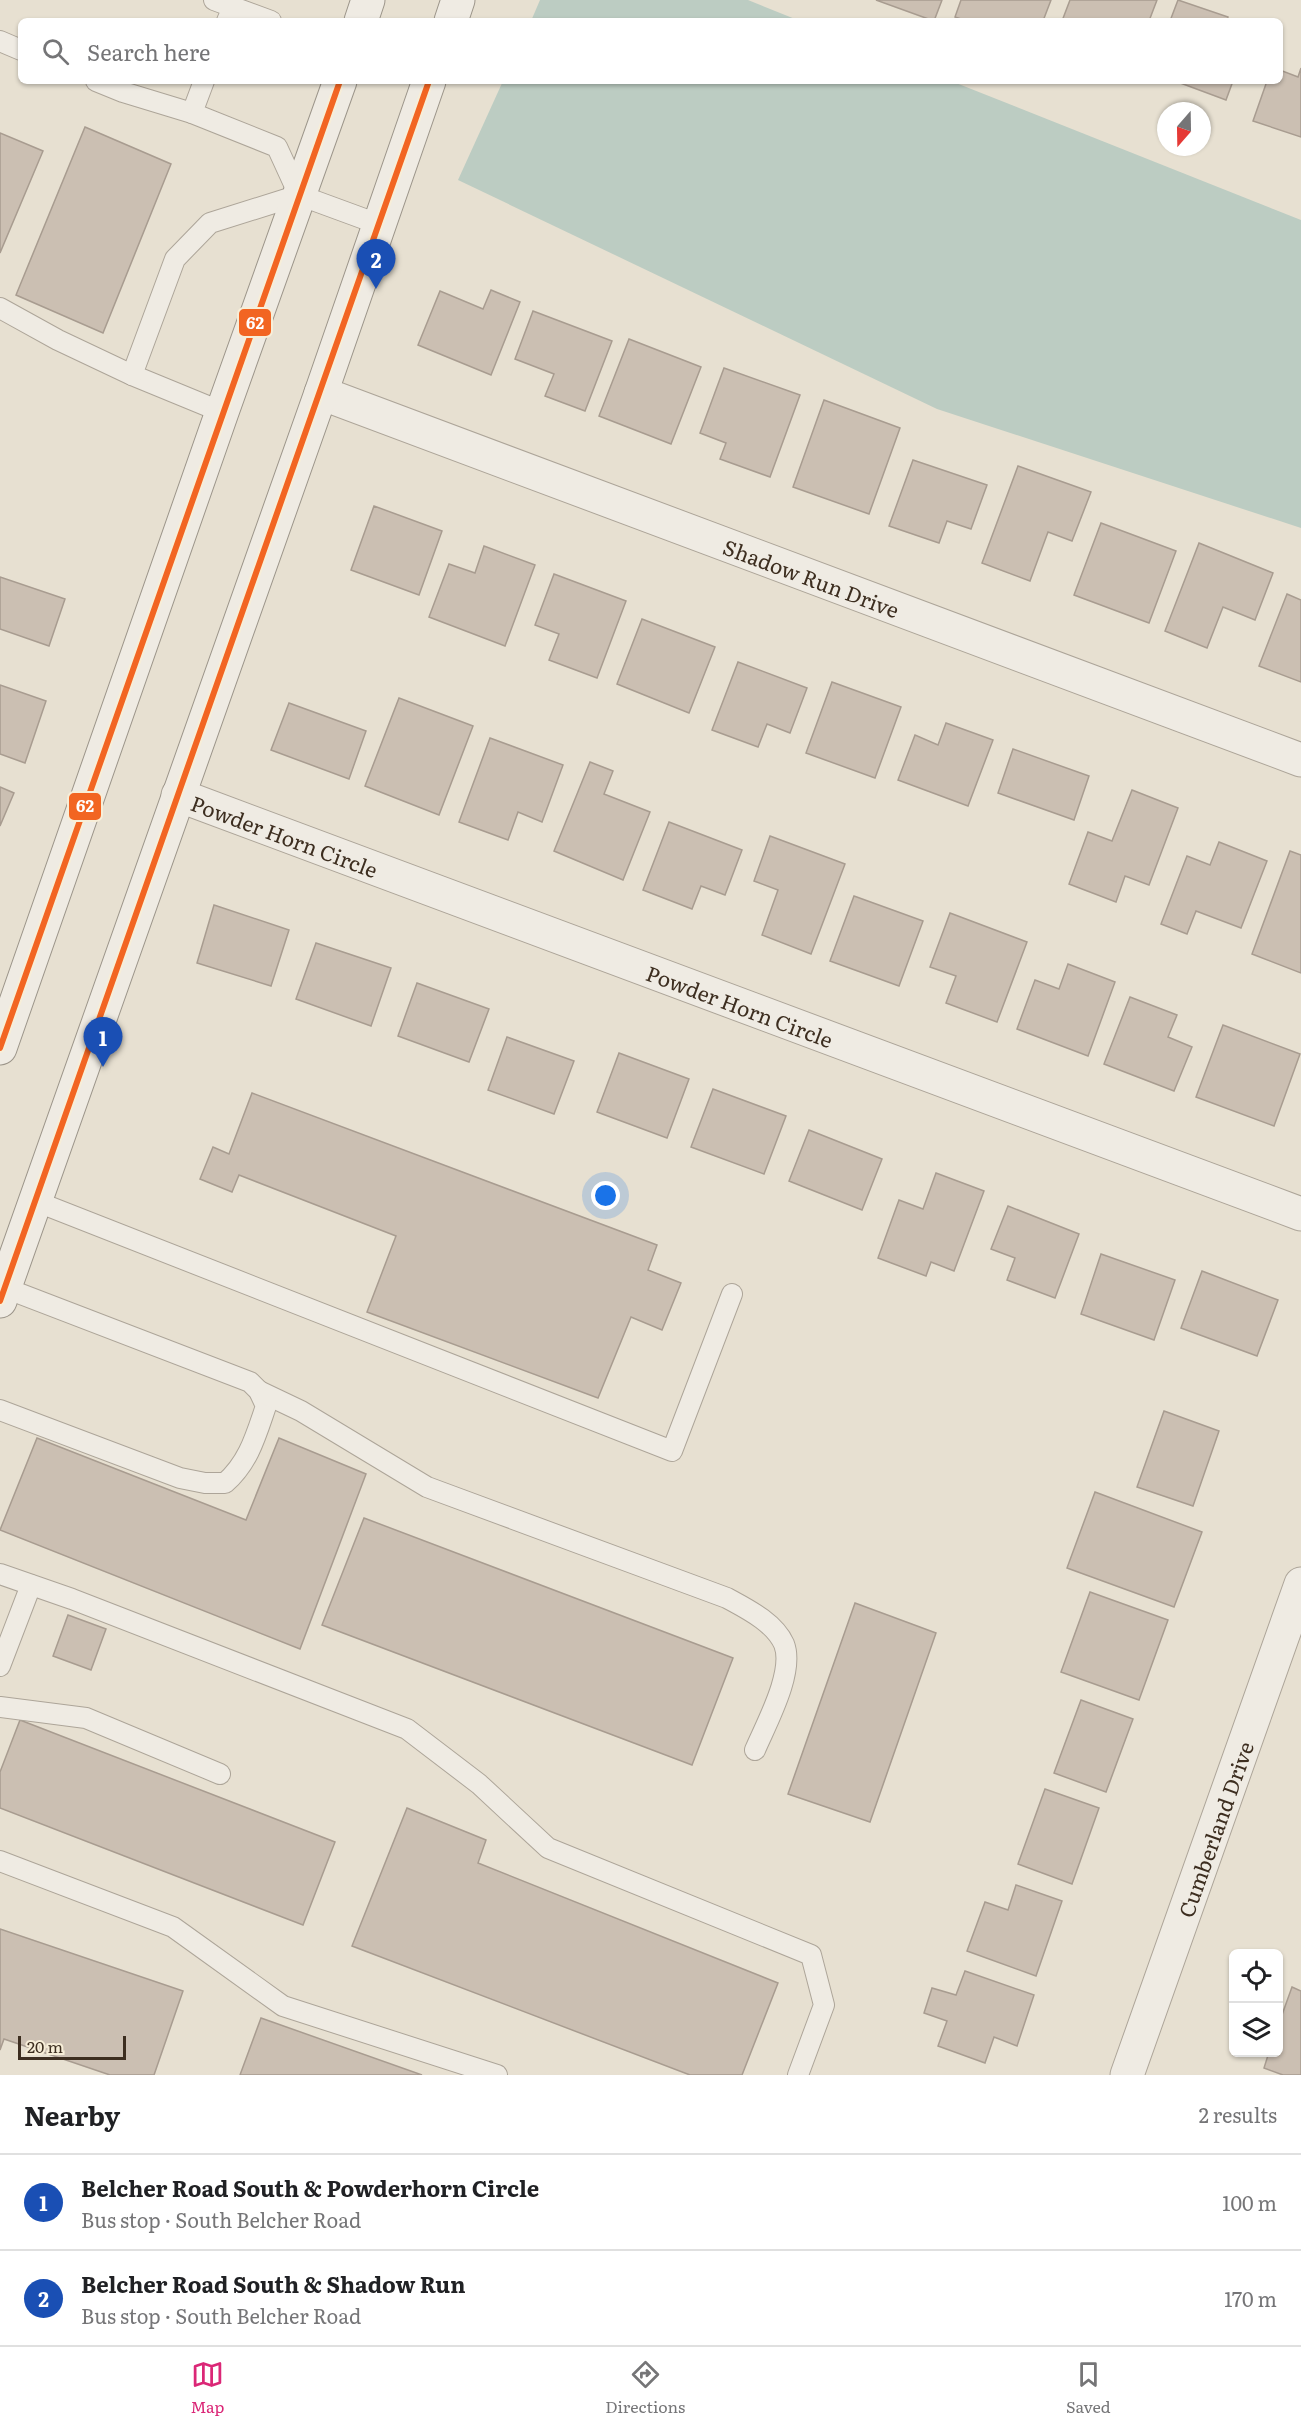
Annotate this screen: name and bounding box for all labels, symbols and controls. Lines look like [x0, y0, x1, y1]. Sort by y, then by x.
search box [18, 18, 1283, 84]
icon: search [39, 35, 72, 68]
text: Search here [87, 35, 210, 68]
north arrow [1157, 102, 1211, 156]
pin: 2 [356, 240, 395, 289]
line badge: 62 [238, 308, 272, 337]
text: 62 [246, 310, 264, 334]
street label: Shadow Run Drive [719, 530, 904, 624]
street label: Powder Horn Circle [187, 786, 383, 884]
line badge: 62 [68, 792, 102, 821]
text: 62 [76, 793, 94, 817]
street label: Powder Horn Circle [642, 956, 838, 1054]
pin: 1 [84, 1018, 122, 1067]
your location [591, 1181, 620, 1210]
street label: Cumberland Drive [1169, 1737, 1260, 1921]
map controls [1229, 1949, 1283, 2057]
button: locate [1229, 1949, 1283, 2003]
button: layers [1229, 2003, 1283, 2057]
scale bar [18, 2033, 126, 2060]
text: 20 m [27, 2034, 63, 2058]
text: Nearby [24, 2095, 120, 2134]
text: 2 results [1199, 2099, 1277, 2129]
text: Belcher Road South & Powderhorn Circle [81, 2171, 539, 2204]
text: 1 [39, 2187, 48, 2217]
text: 100 m [1222, 2187, 1277, 2217]
text: Bus stop · South Belcher Road [81, 2204, 361, 2234]
text: Belcher Road South & Shadow Run [81, 2267, 465, 2300]
text: 2 [38, 2283, 49, 2313]
text: 170 m [1224, 2283, 1277, 2313]
text: Bus stop · South Belcher Road [81, 2300, 361, 2330]
tab: Map [190, 2358, 224, 2418]
tab: Directions [605, 2358, 685, 2418]
tab: Saved [1066, 2358, 1111, 2418]

